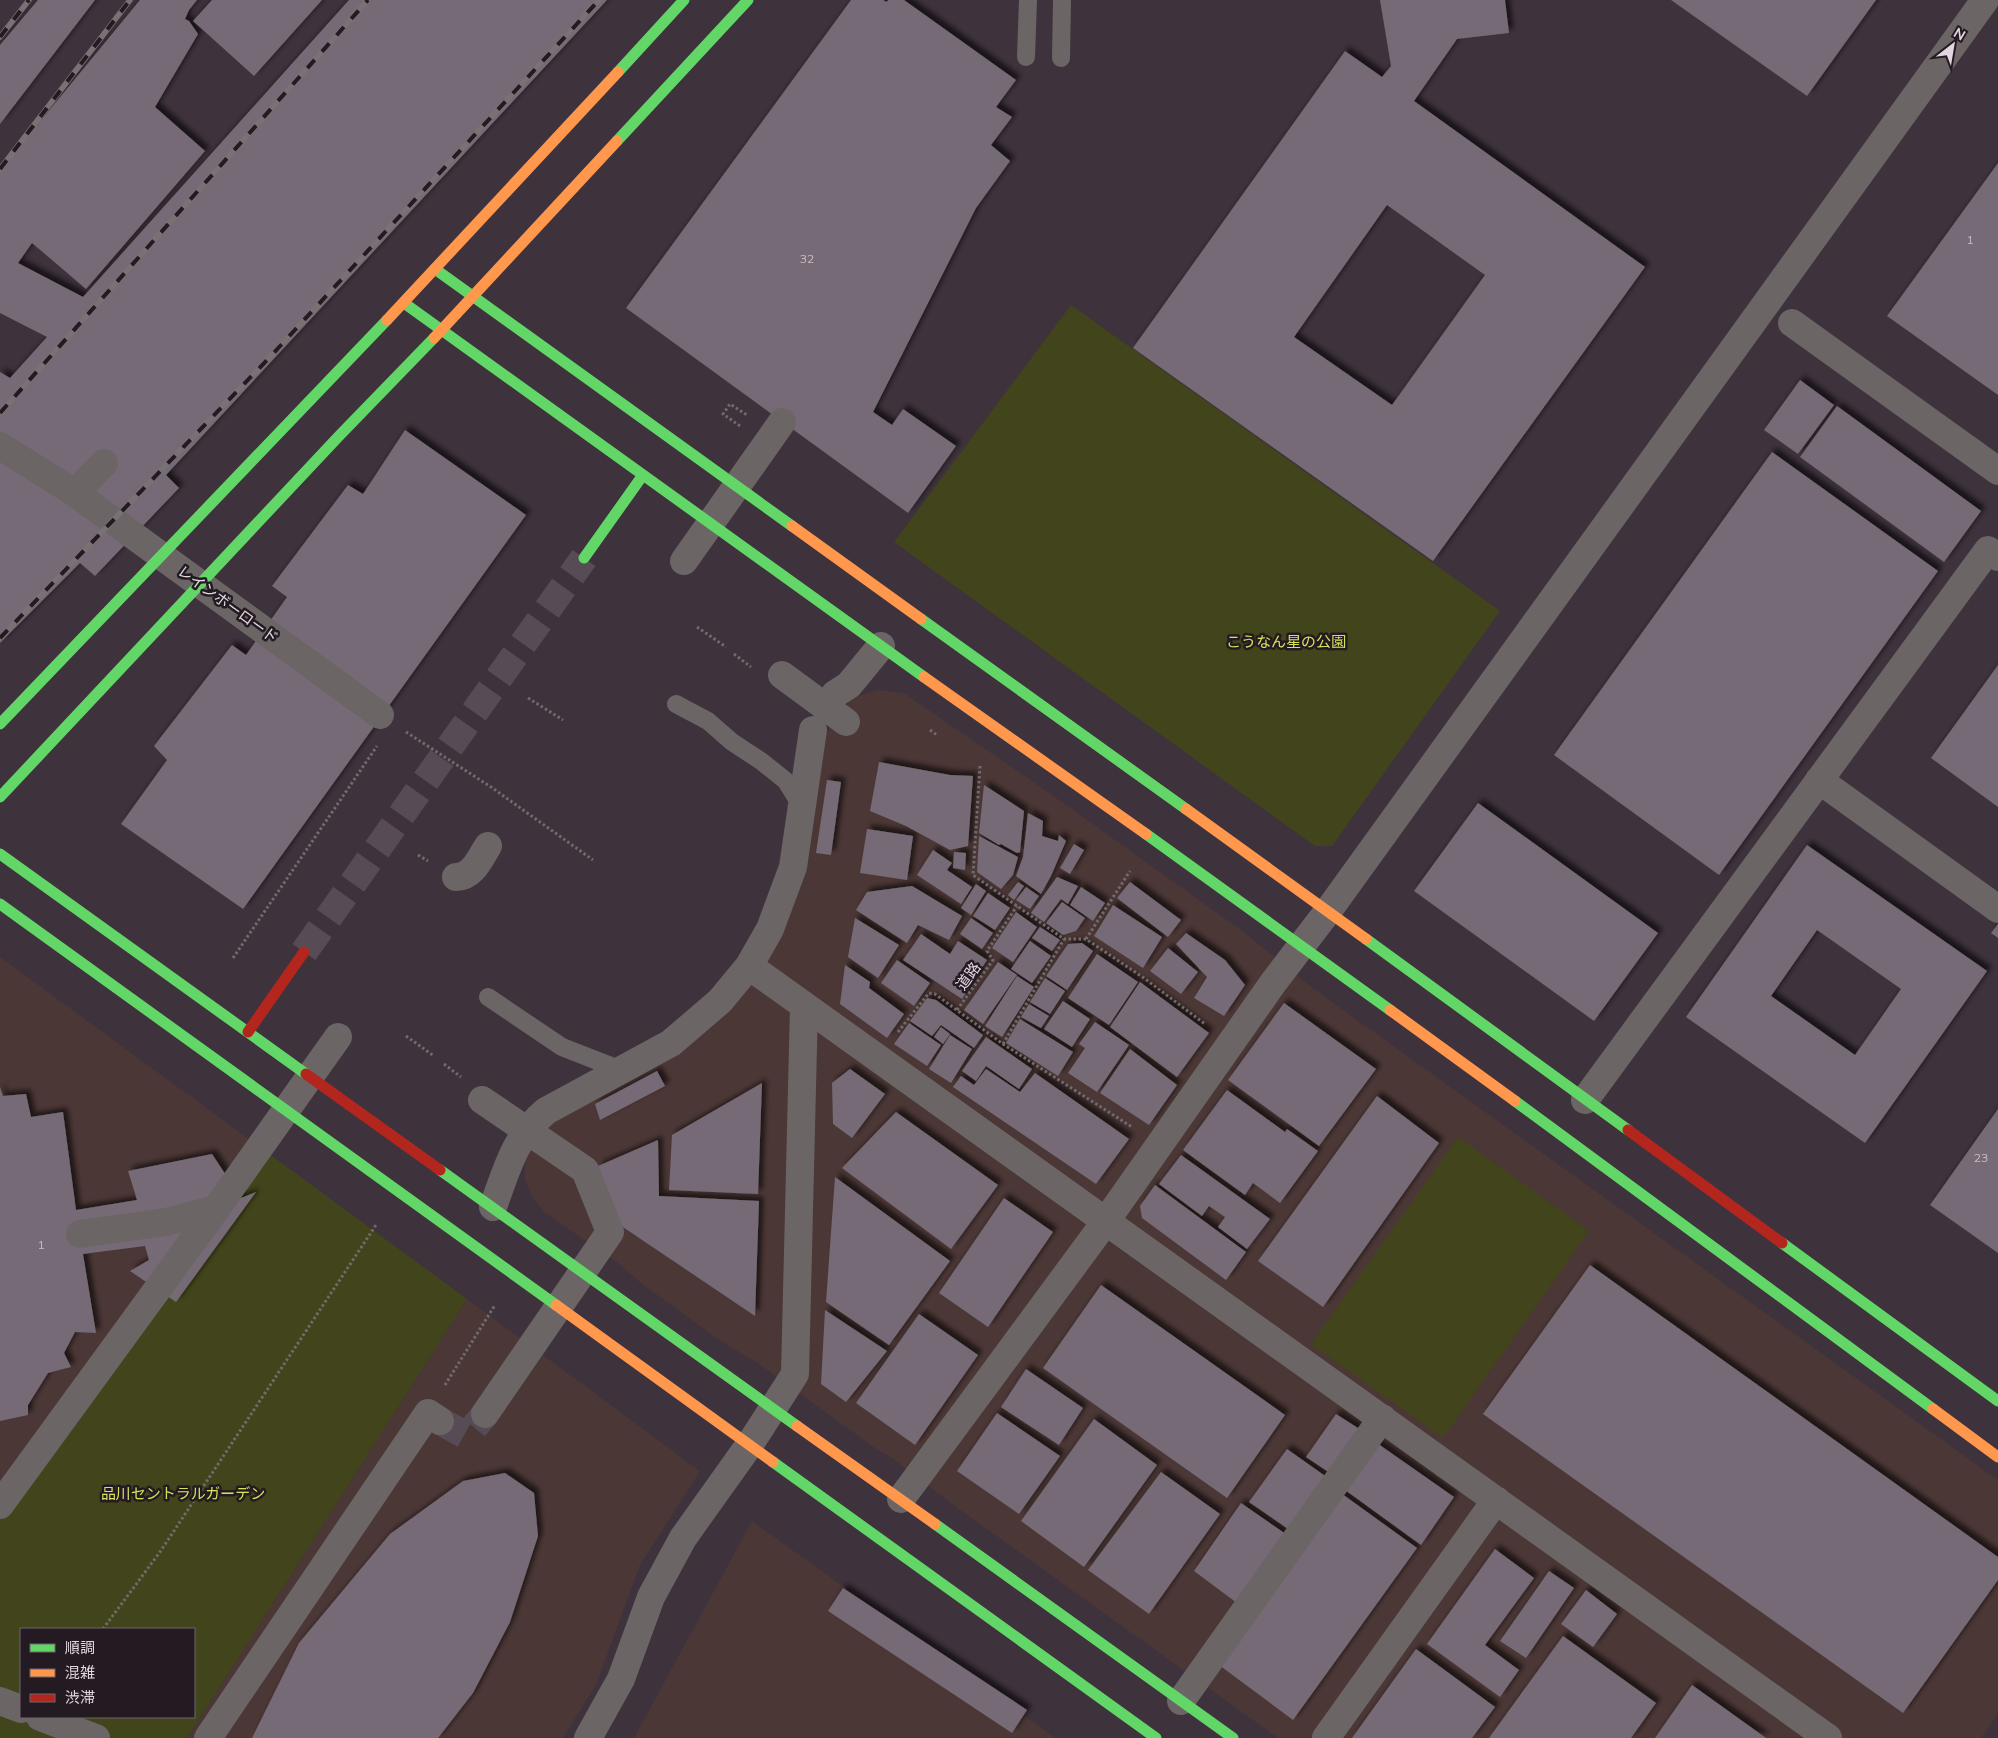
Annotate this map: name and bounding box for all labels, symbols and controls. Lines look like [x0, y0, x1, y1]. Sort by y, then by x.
north arrow [1928, 20, 1978, 70]
text: N [1951, 23, 1969, 44]
house number: 1 [1966, 232, 1974, 247]
house number: 32 [800, 251, 814, 266]
street label: レインボーロード [174, 561, 282, 647]
park label: こうなん星の公園 [1226, 632, 1346, 651]
street label: 道路 [951, 958, 985, 994]
house number: 23 [1974, 1150, 1988, 1165]
house number: 1 [37, 1237, 45, 1252]
park label: 品川セントラルガーデン [101, 1484, 265, 1503]
legend [20, 1628, 195, 1718]
text: 順調 [65, 1638, 95, 1657]
text: 混雑 [65, 1663, 95, 1682]
text: 渋滞 [65, 1688, 95, 1707]

